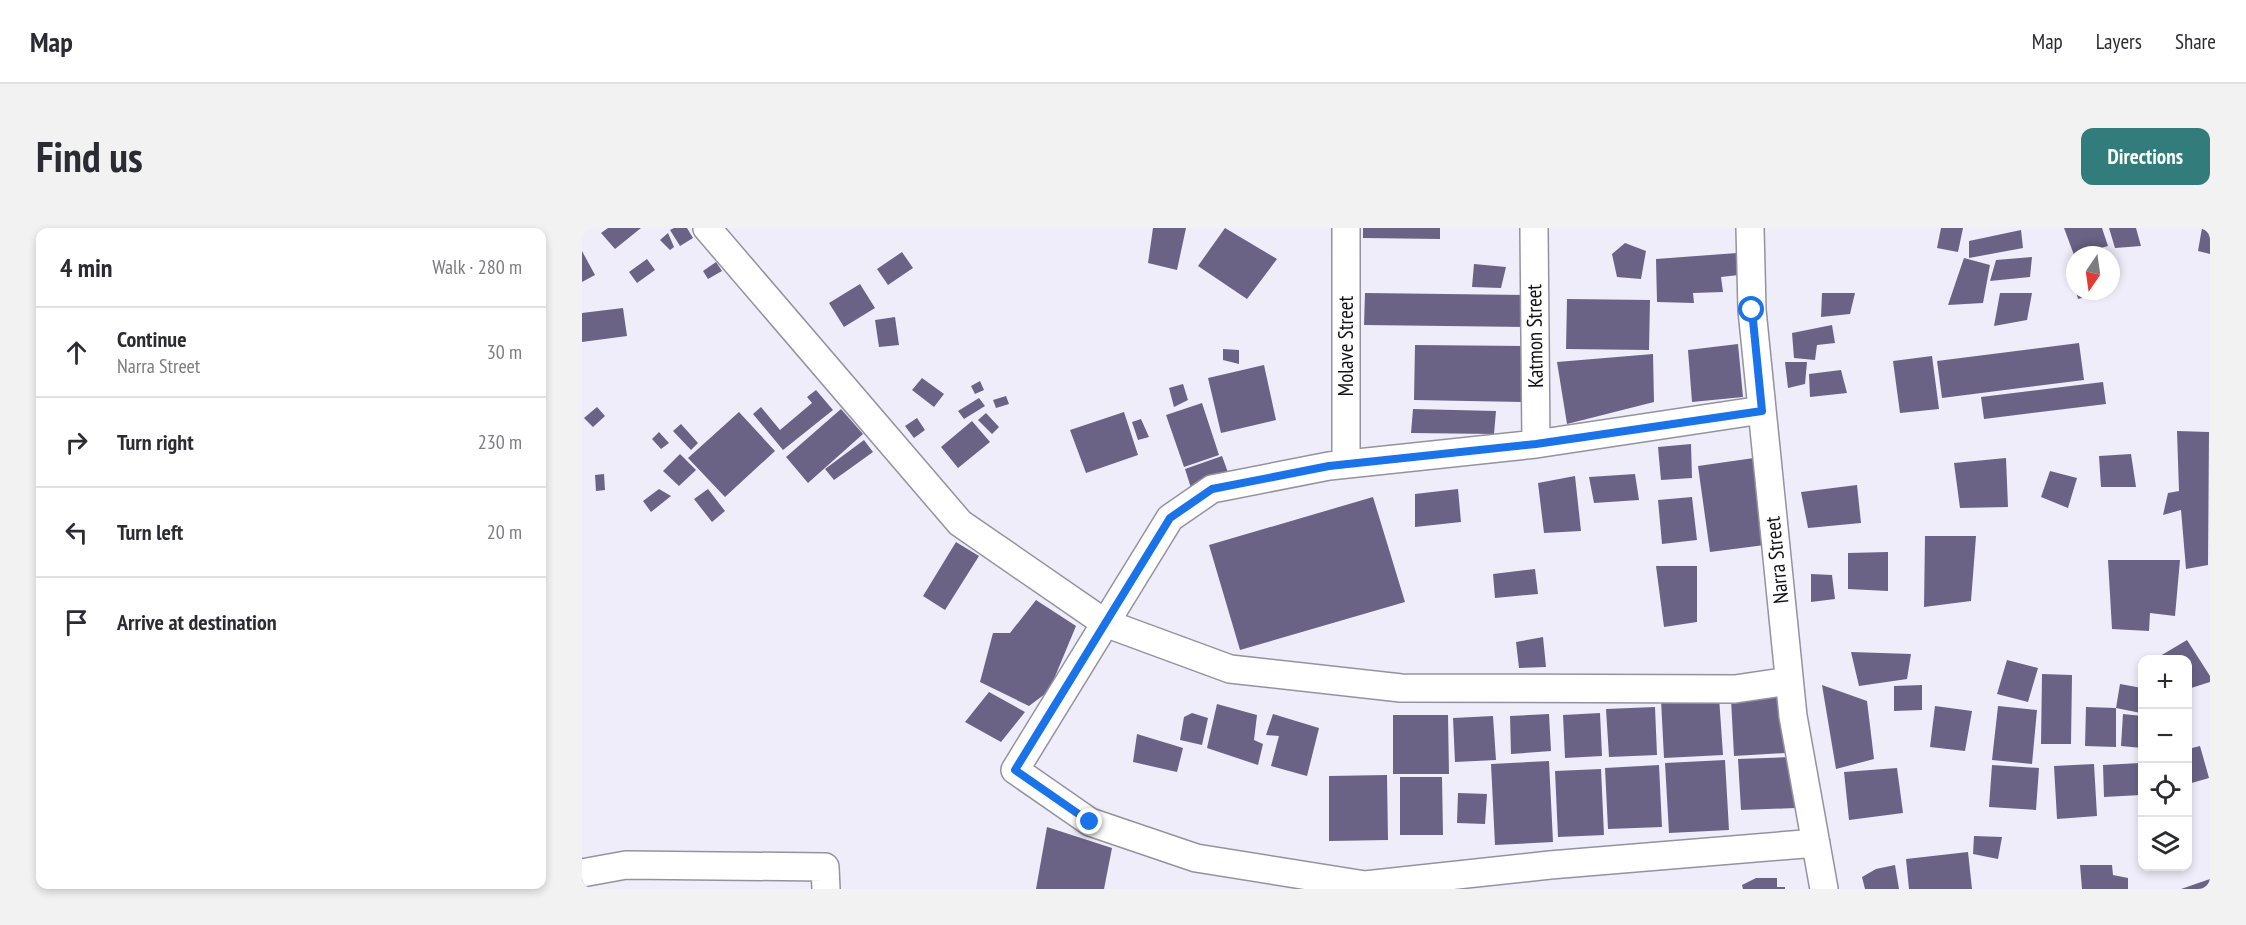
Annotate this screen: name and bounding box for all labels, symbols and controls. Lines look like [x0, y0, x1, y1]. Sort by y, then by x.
text: Map [30, 23, 73, 60]
text: Map [2032, 28, 2063, 55]
text: Layers [2096, 28, 2142, 55]
text: Share [2175, 28, 2216, 55]
button: Directions [2081, 128, 2210, 185]
text: Find us [36, 129, 143, 184]
north arrow [2066, 246, 2120, 300]
text: 4 min [60, 251, 113, 284]
text: Walk · 280 m [432, 254, 522, 280]
street label: Katmon Street [1520, 284, 1549, 388]
street label: Molave Street [1332, 296, 1359, 396]
route start [1738, 296, 1764, 322]
text: Continue [117, 325, 187, 353]
icon: ahead [60, 336, 93, 369]
text: 30 m [487, 339, 522, 365]
text: Narra Street [117, 353, 200, 379]
icon: right [60, 426, 93, 459]
text: Turn right [117, 428, 194, 456]
text: 230 m [478, 429, 522, 455]
street label: Narra Street [1758, 515, 1795, 605]
icon: left [60, 516, 93, 549]
text: Turn left [117, 518, 183, 546]
text: 20 m [487, 519, 522, 545]
icon: arrive [60, 606, 93, 639]
text: Arrive at destination [117, 608, 277, 636]
map controls [2138, 655, 2192, 871]
button: + [2138, 655, 2192, 709]
button: − [2138, 709, 2192, 763]
button: locate [2138, 763, 2192, 817]
route end [1076, 808, 1102, 834]
button: layers [2138, 817, 2192, 871]

